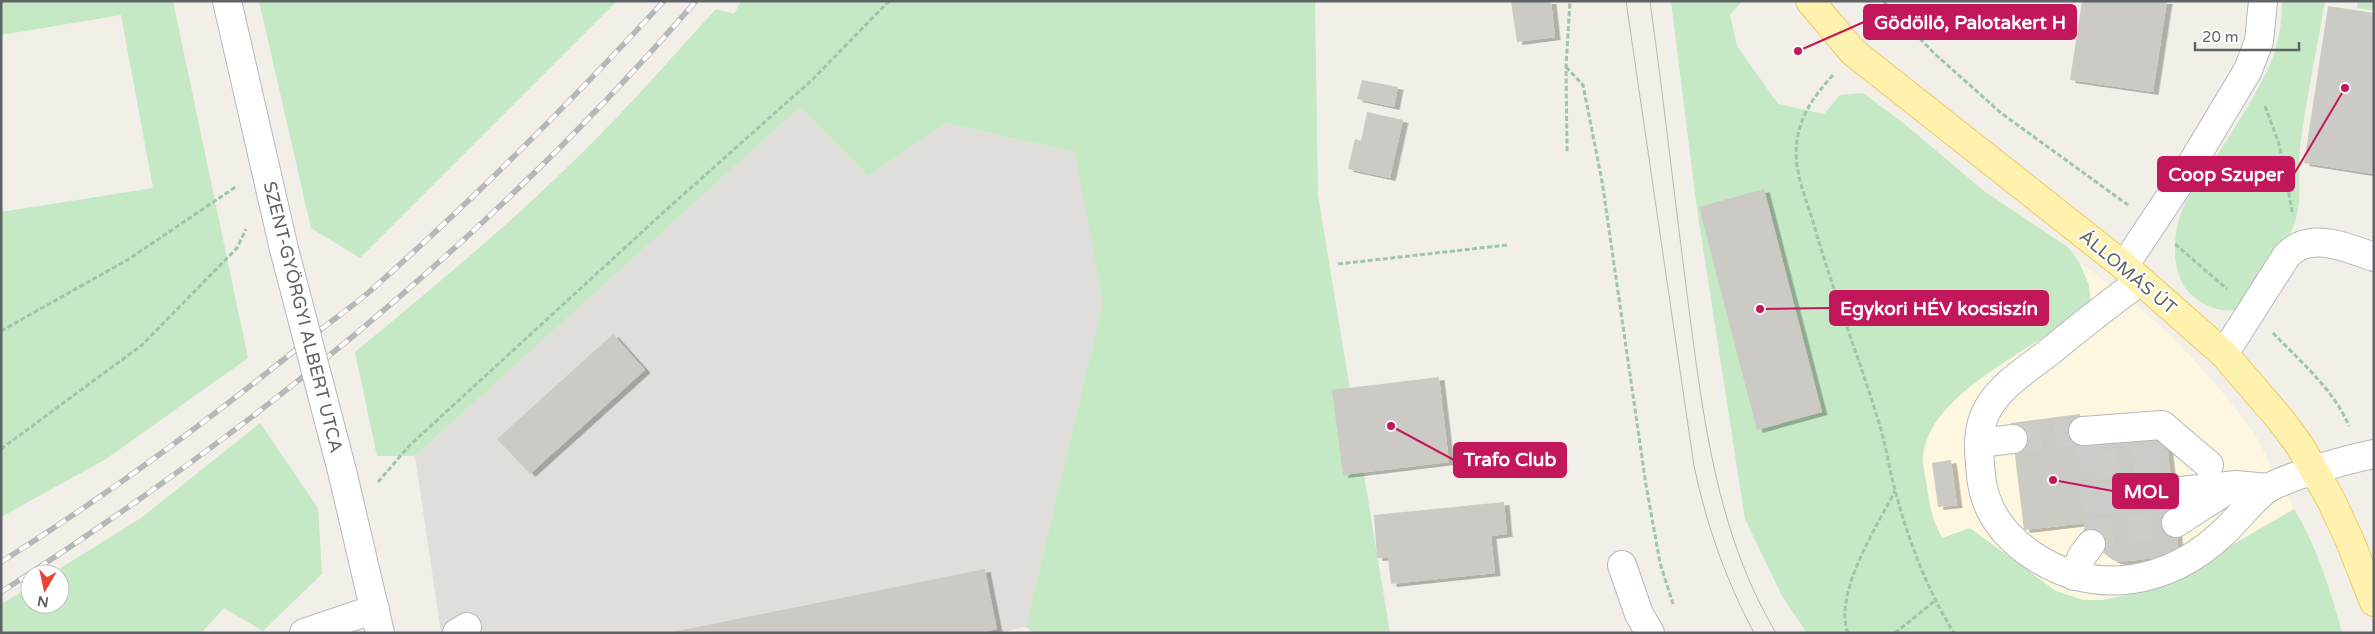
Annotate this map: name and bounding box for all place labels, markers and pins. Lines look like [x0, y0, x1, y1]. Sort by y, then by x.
callout: Gödöllő, Palotakert H [1864, 5, 2076, 39]
callout: Coop Szuper [2158, 157, 2294, 191]
callout: Egykori HÉV kocsiszín [1830, 291, 2048, 325]
callout: Trafo Club [1454, 443, 1566, 477]
callout: MOL [2113, 474, 2178, 508]

